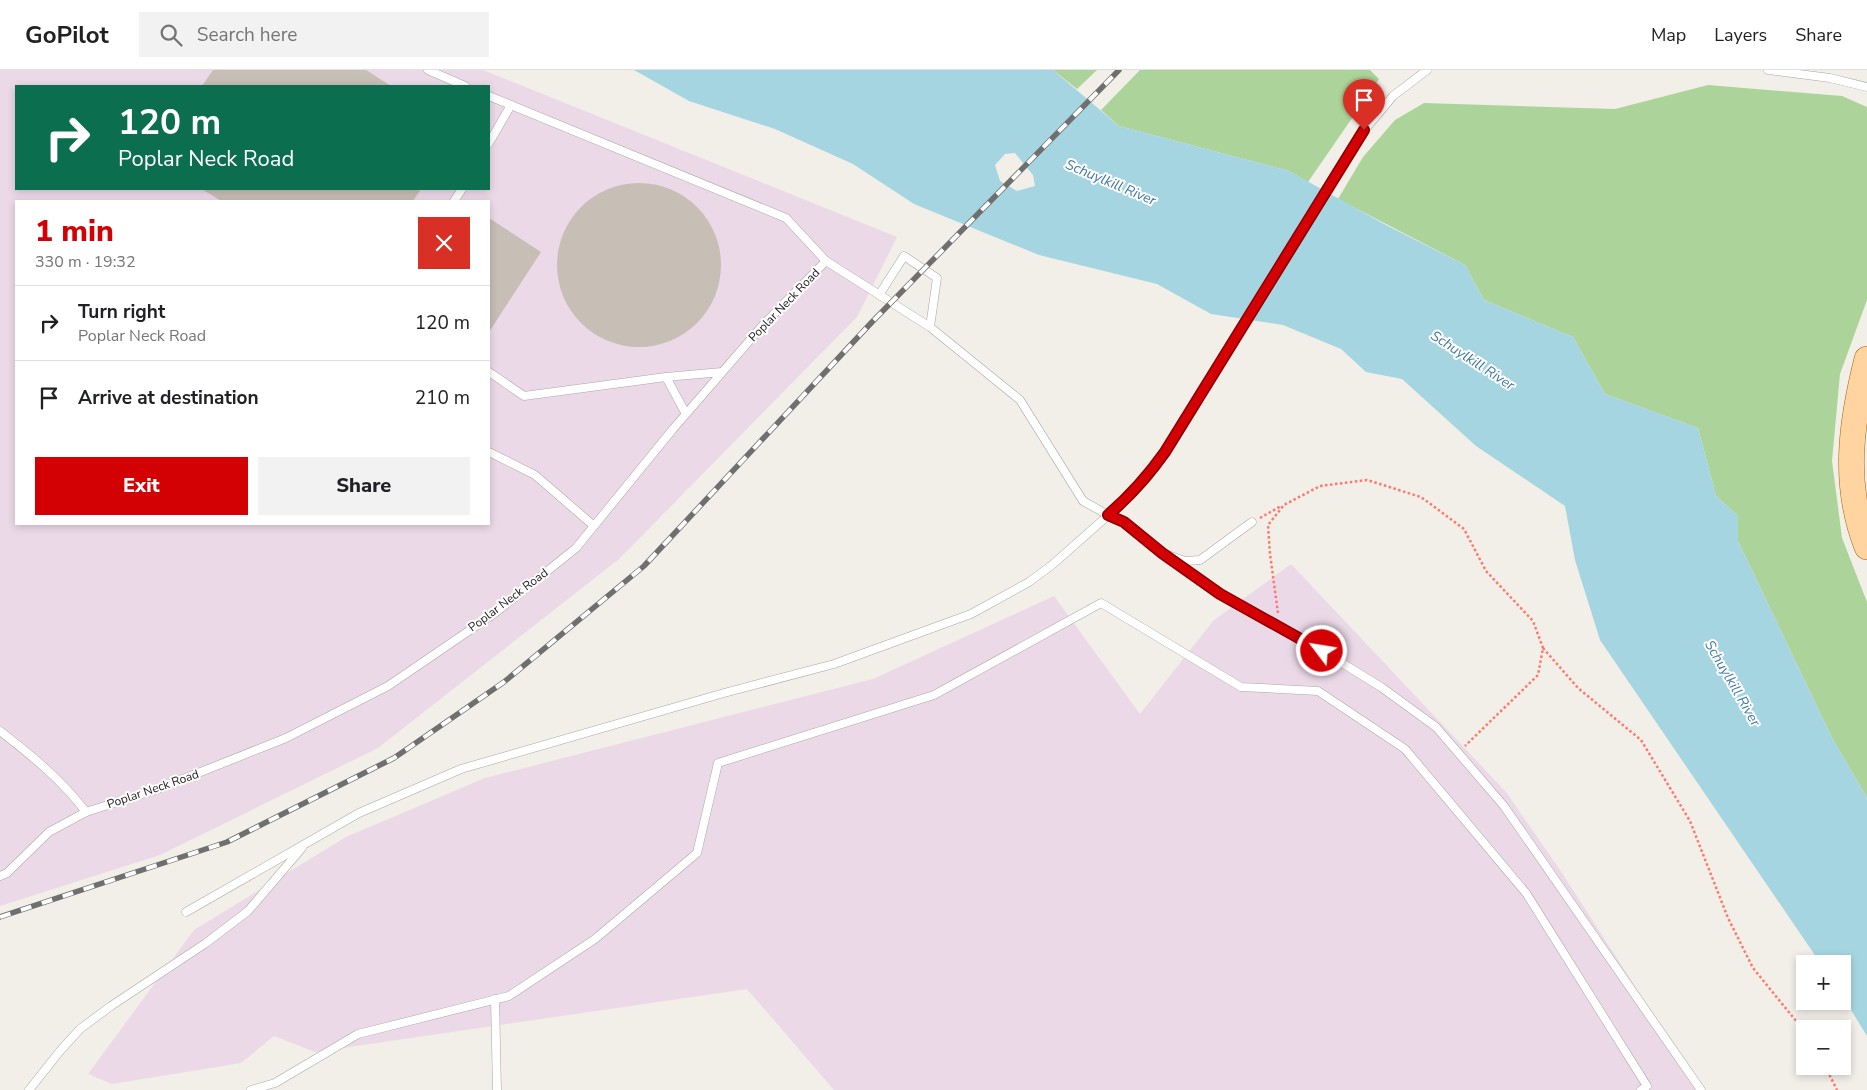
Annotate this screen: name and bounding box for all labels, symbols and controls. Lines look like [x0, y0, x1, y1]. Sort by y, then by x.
search box [139, 12, 489, 57]
text: GoPilot [25, 19, 109, 51]
icon: search [157, 21, 185, 49]
text: Search here [197, 22, 297, 48]
text: Map [1651, 23, 1686, 47]
text: Layers [1714, 23, 1767, 47]
text: Share [1795, 23, 1842, 47]
pin [1343, 79, 1385, 130]
icon: arrive [1350, 86, 1378, 114]
text: 120 m [118, 99, 221, 146]
icon: right [35, 105, 100, 170]
text: Poplar Neck Road [118, 144, 294, 174]
water label: Schuylkill River [1063, 155, 1160, 210]
text: 1 min [35, 211, 114, 252]
button: close [418, 217, 470, 269]
text: 330 m · 19:32 [35, 251, 136, 273]
street label: Poplar Neck Road [745, 265, 823, 345]
text: Turn right [78, 299, 165, 325]
icon: right [35, 309, 63, 337]
text: 120 m [415, 310, 470, 336]
text: Poplar Neck Road [78, 325, 206, 347]
water label: Schuylkill River [1427, 326, 1519, 395]
icon: arrive [35, 384, 63, 412]
text: Arrive at destination [78, 385, 259, 411]
text: 210 m [415, 385, 470, 411]
button: Exit [35, 457, 248, 515]
button: Share [258, 457, 470, 515]
street label: Poplar Neck Road [465, 565, 551, 635]
position arrow [1295, 624, 1347, 676]
water label: Schuylkill River [1700, 637, 1765, 731]
street label: Poplar Neck Road [105, 766, 201, 812]
map controls [1796, 955, 1851, 1075]
button: + [1796, 955, 1851, 1010]
button: − [1796, 1020, 1851, 1075]

